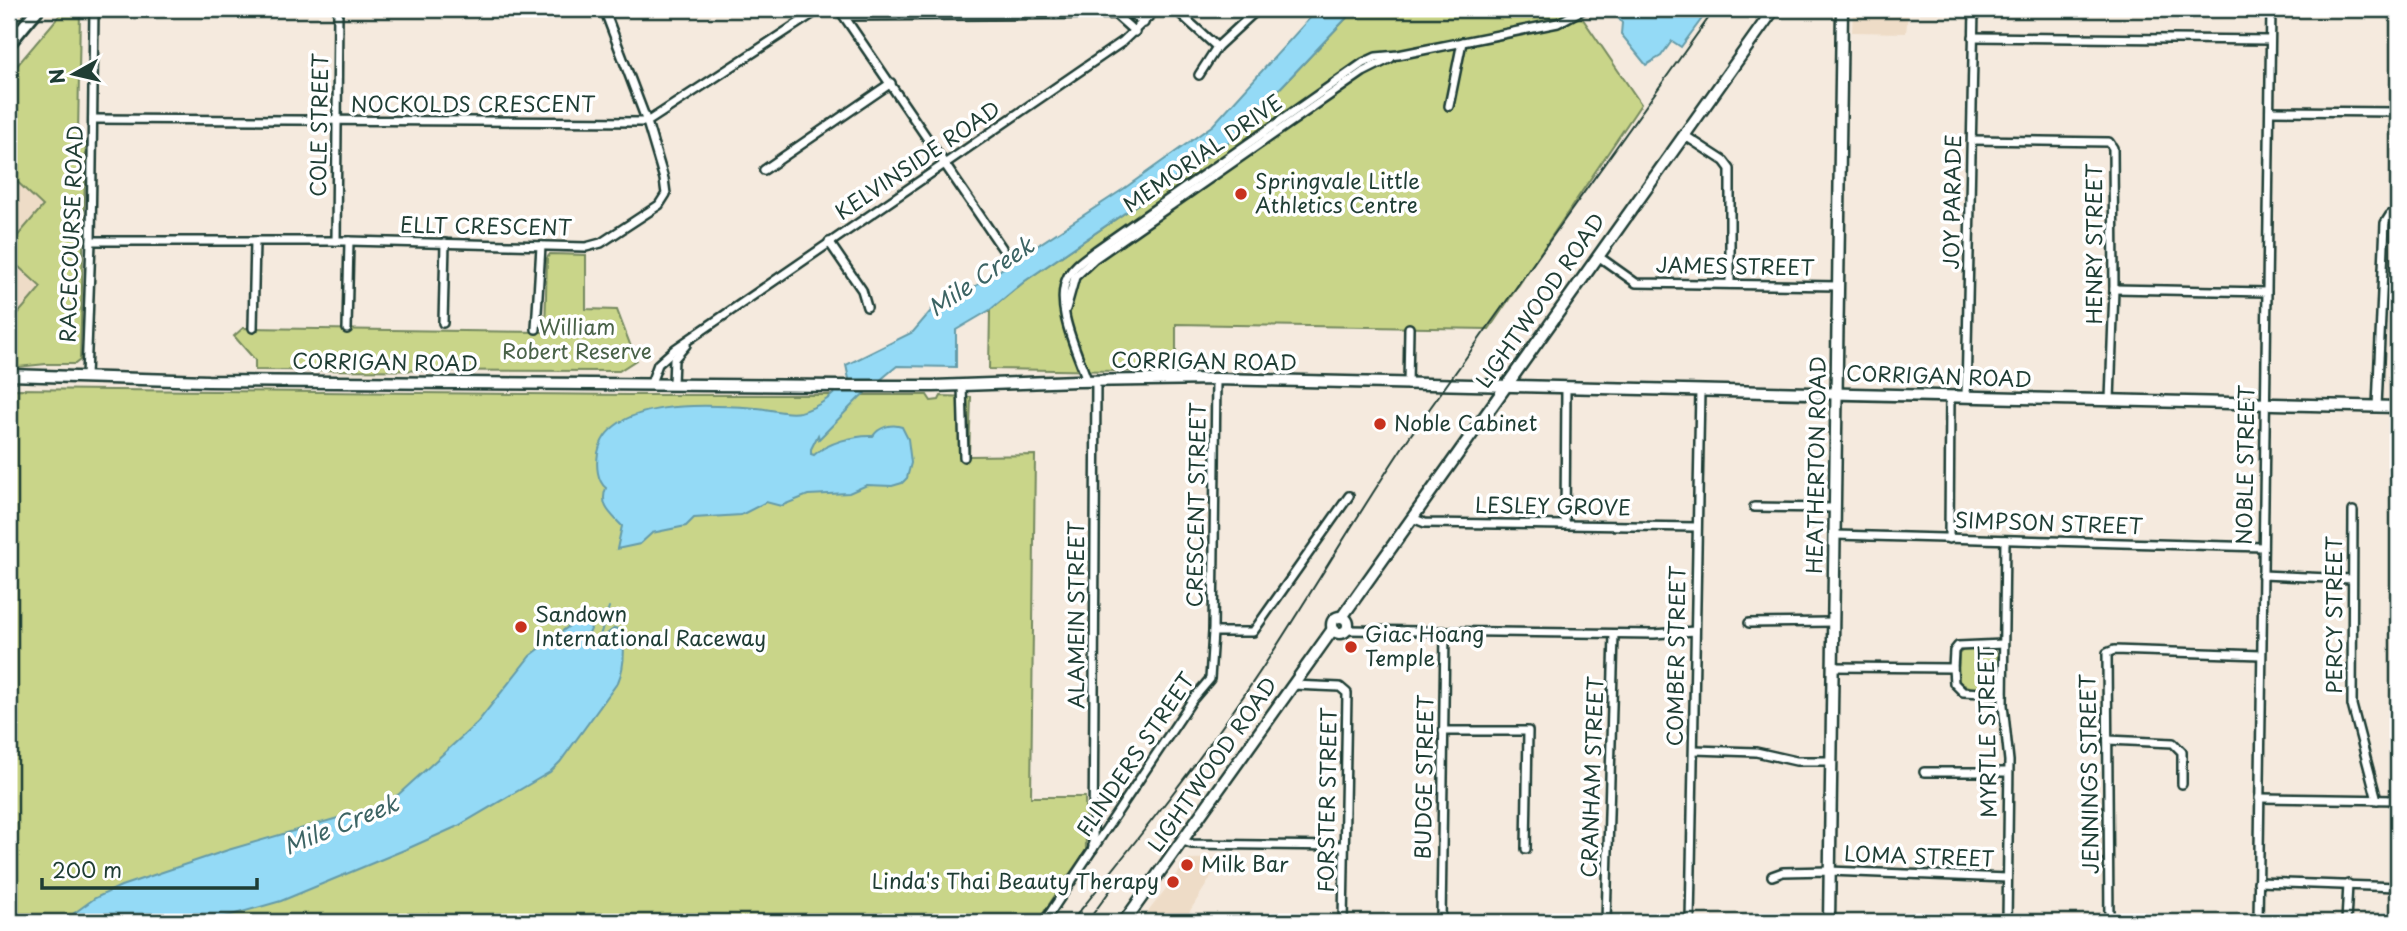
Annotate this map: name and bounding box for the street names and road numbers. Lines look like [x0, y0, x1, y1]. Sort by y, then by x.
street label: COLE STREET [301, 52, 335, 197]
street label: MEMORIAL DRIVE [1116, 85, 1288, 219]
street label: NOCKOLDS CRESCENT [351, 87, 596, 119]
street label: KELVINSIDE ROAD [828, 92, 1006, 227]
street label: RACECOURSE ROAD [50, 125, 90, 343]
street label: JOY PARADE [1934, 134, 1968, 270]
street label: HENRY STREET [2077, 163, 2109, 324]
street label: LIGHTWOOD ROAD [1467, 206, 1612, 394]
street label: ELLT CRESCENT [400, 208, 573, 243]
street label: JAMES STREET [1655, 248, 1816, 282]
street label: CORRIGAN ROAD [1111, 342, 1297, 378]
street label: CORRIGAN ROAD [292, 343, 478, 379]
street label: HEATHERTON ROAD [1797, 356, 1833, 574]
street label: CORRIGAN ROAD [1846, 356, 2033, 394]
street label: NOBLE STREET [2227, 384, 2261, 545]
street label: CRESCENT STREET [1177, 402, 1213, 608]
street label: LESLEY GROVE [1475, 488, 1631, 522]
street label: SIMPSON STREET [1955, 503, 2144, 541]
street label: ALAMEIN STREET [1059, 520, 1091, 709]
street label: PERCY STREET [2317, 536, 2349, 694]
street label: COMBER STREET [1657, 565, 1693, 747]
street label: MYRTLE STREET [1968, 645, 2003, 818]
street label: FLINDERS STREET [1067, 665, 1202, 842]
street label: LIGHTWOOD ROAD [1139, 670, 1284, 858]
street label: JENNINGS STREET [2070, 673, 2106, 874]
street label: CRANHAM STREET [1571, 675, 1611, 878]
street label: BUDGE STREET [1406, 694, 1440, 860]
street label: FORSTER STREET [1308, 706, 1344, 893]
street label: LOMA STREET [1843, 836, 1995, 874]

